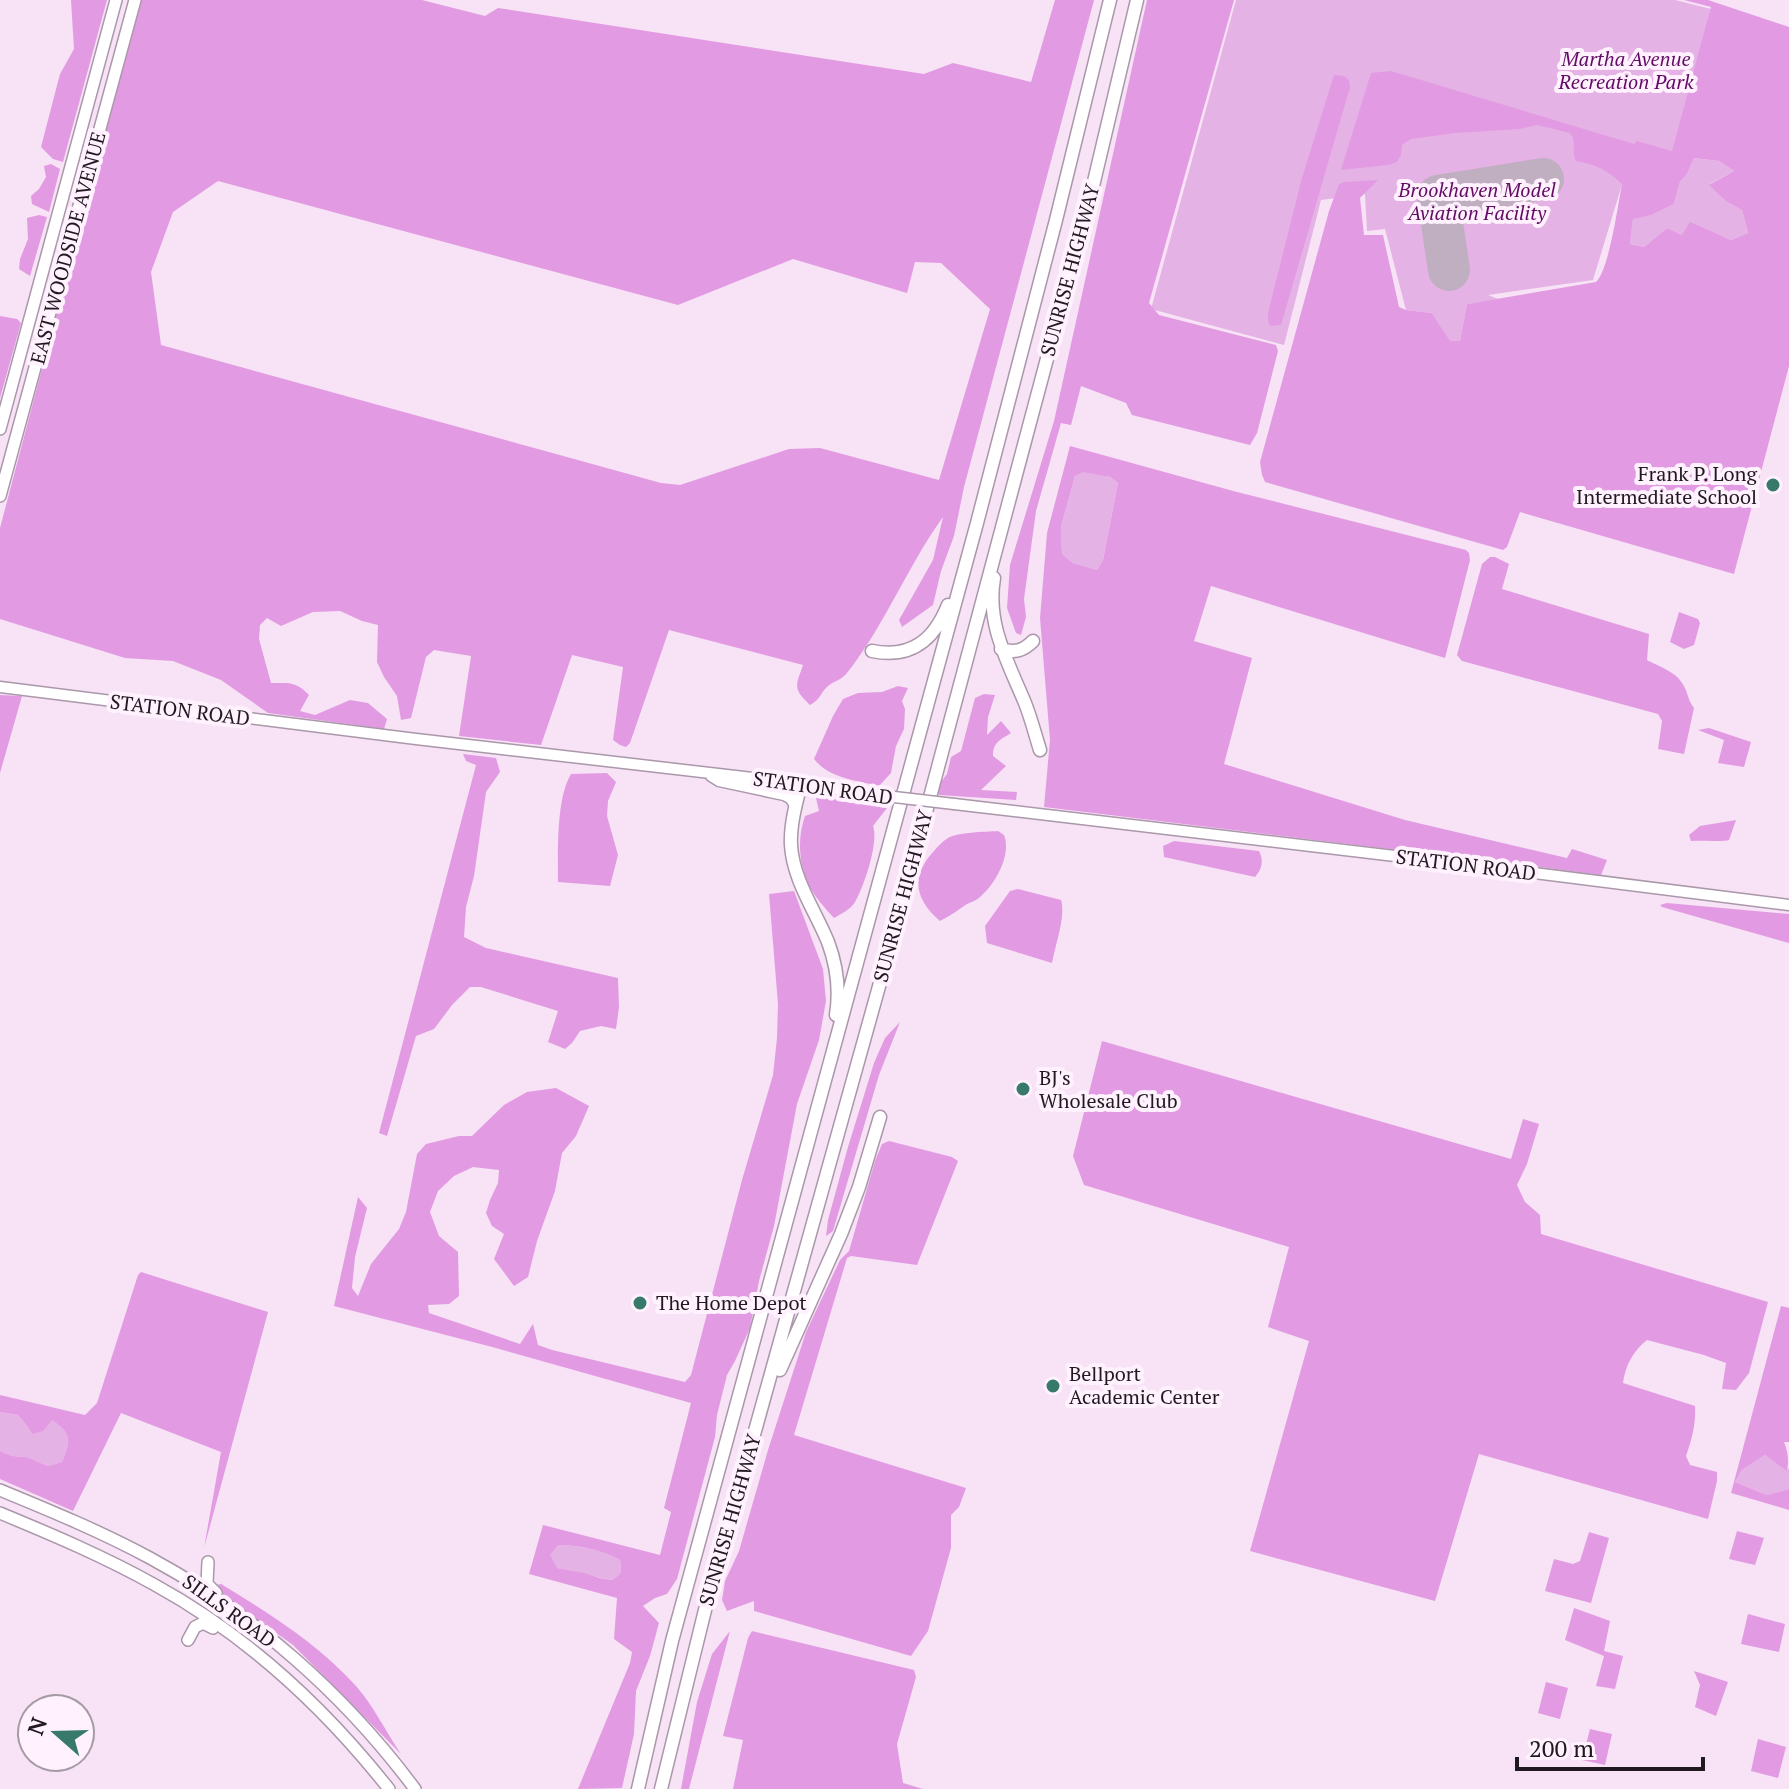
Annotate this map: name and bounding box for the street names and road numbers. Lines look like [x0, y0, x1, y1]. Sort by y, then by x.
street label: EAST WOODSIDE AVENUE [23, 129, 112, 367]
street label: SUNRISE HIGHWAY [1034, 181, 1106, 359]
street label: STATION ROAD [108, 688, 252, 731]
street label: STATION ROAD [751, 764, 895, 811]
street label: SUNRISE HIGHWAY [867, 807, 939, 985]
street label: STATION ROAD [1394, 843, 1538, 886]
street label: SUNRISE HIGHWAY [692, 1431, 767, 1609]
street label: SILLS ROAD [177, 1568, 281, 1654]

